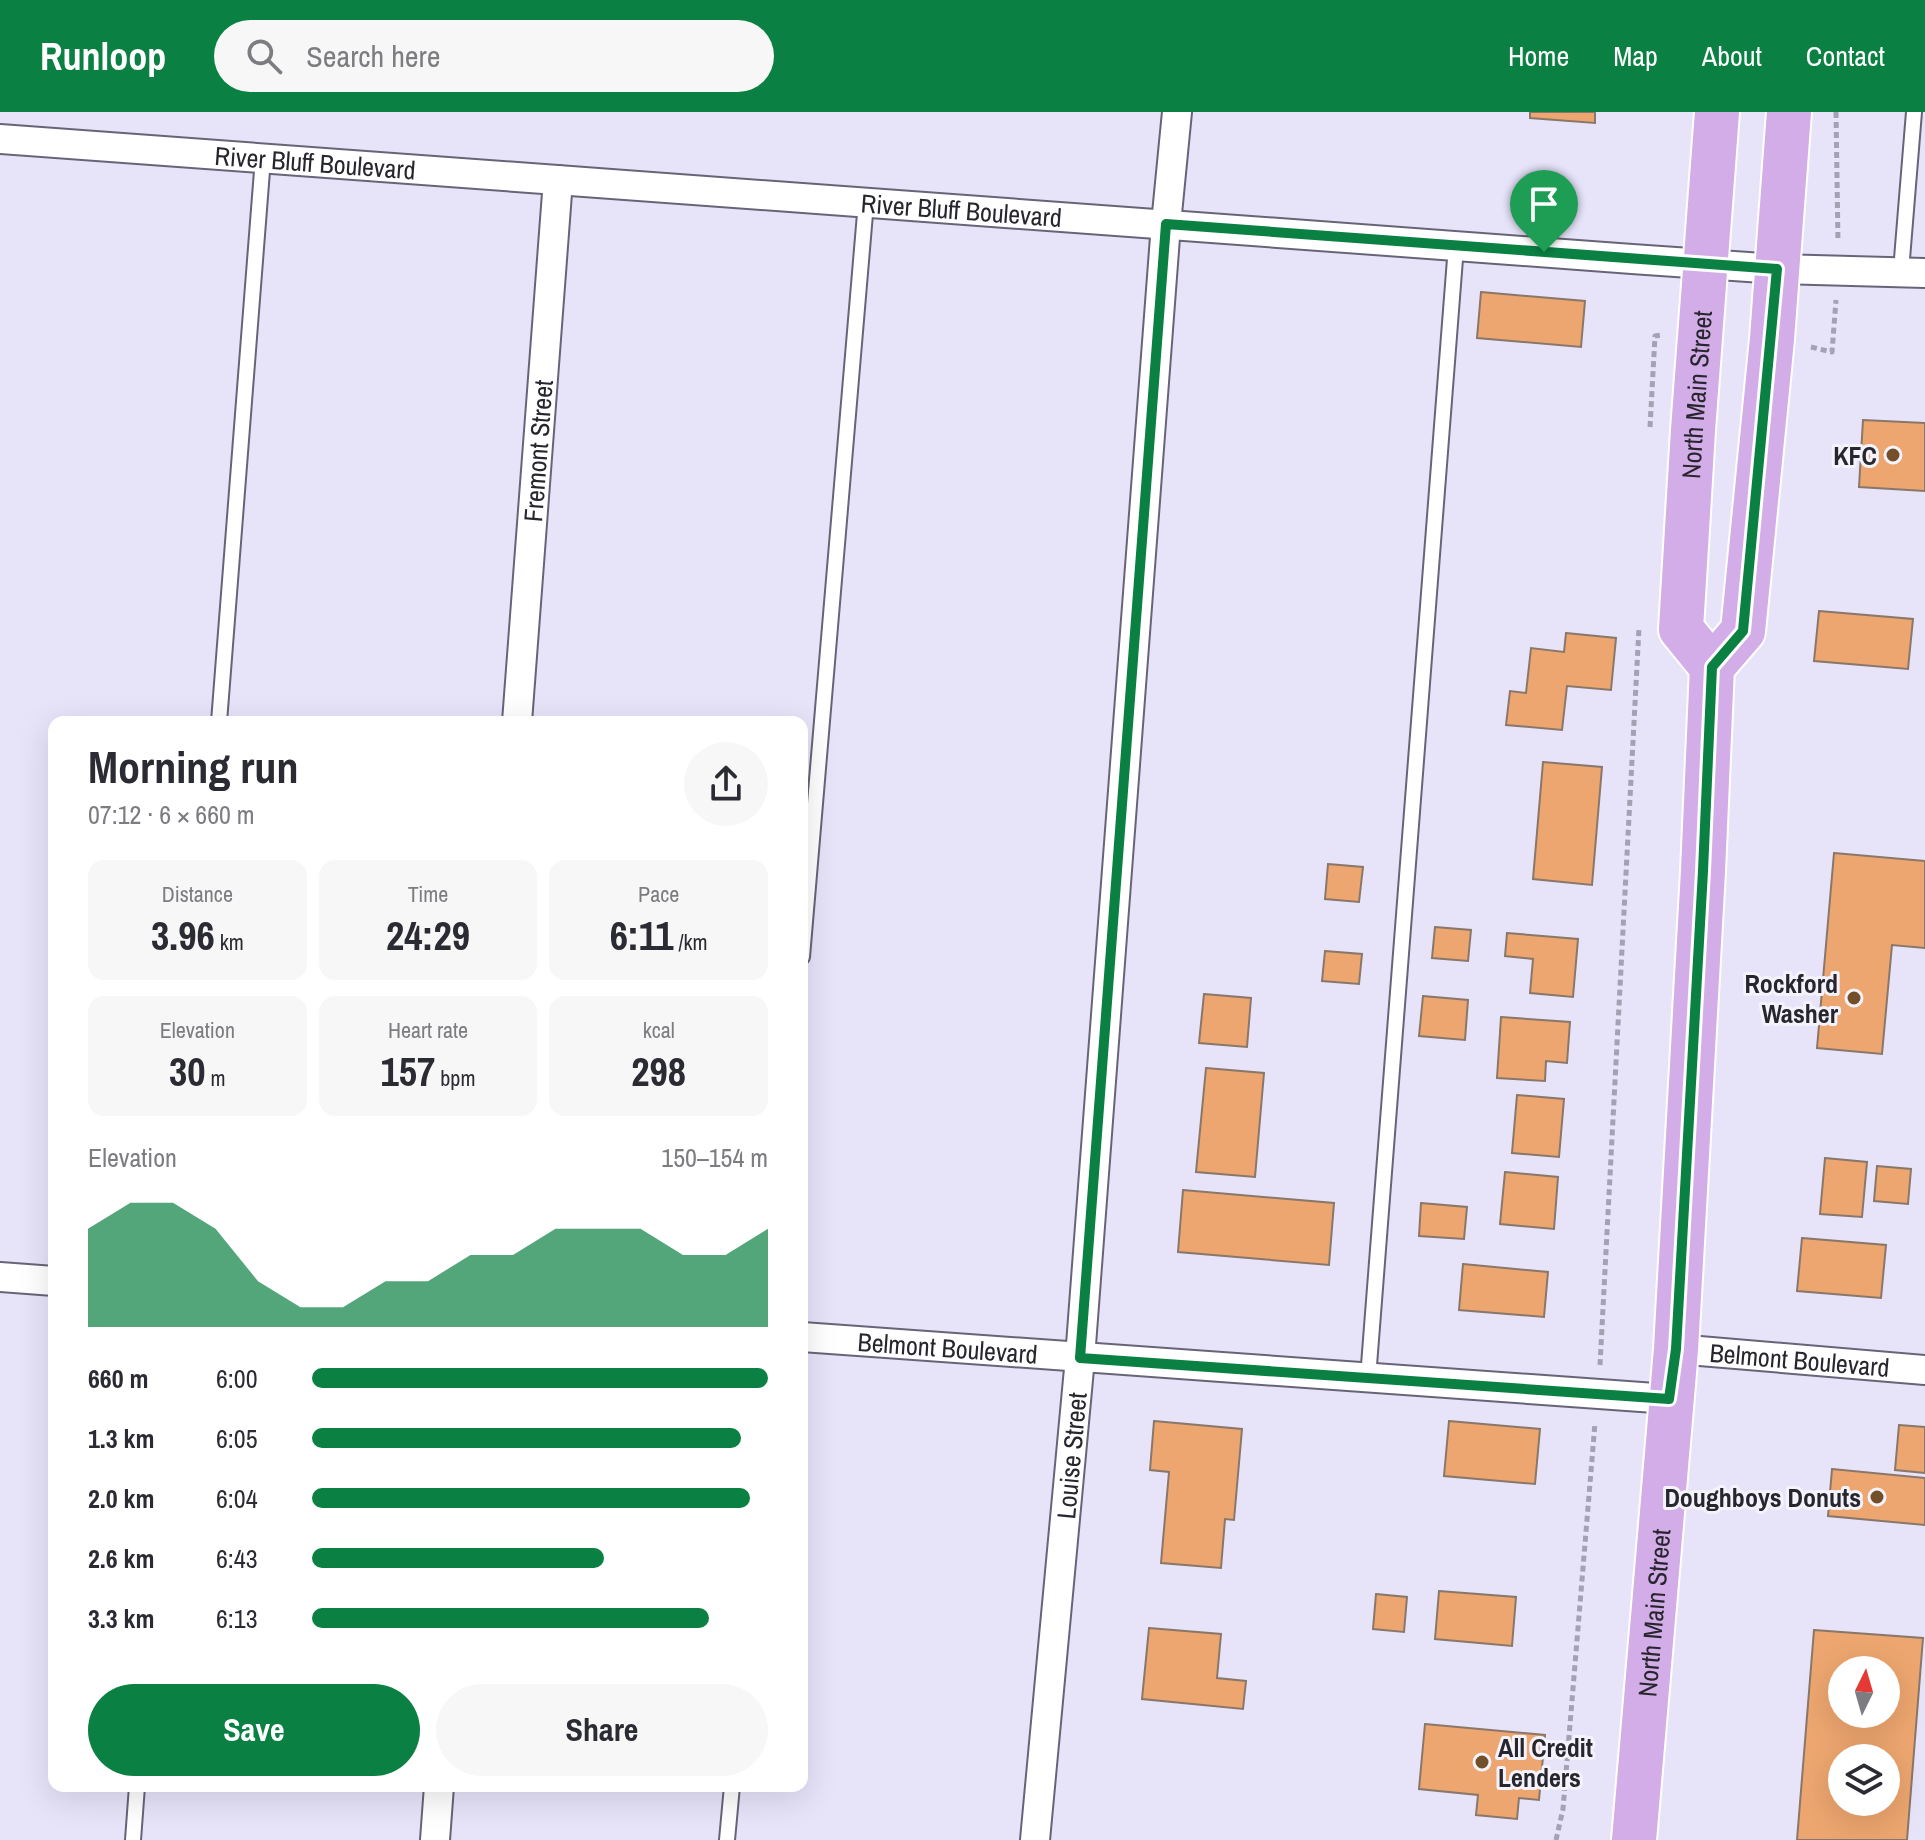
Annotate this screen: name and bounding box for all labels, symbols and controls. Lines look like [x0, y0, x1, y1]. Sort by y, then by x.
search box [214, 20, 774, 92]
text: Runloop [40, 31, 166, 82]
icon: search [242, 34, 286, 78]
text: Search here [306, 36, 440, 76]
text: Home [1508, 37, 1569, 75]
text: Map [1613, 37, 1658, 75]
text: About [1702, 37, 1762, 75]
text: Contact [1806, 37, 1885, 75]
street label: River Bluff Boulevard [214, 137, 417, 187]
pin [1510, 170, 1578, 252]
icon: arrive [1522, 182, 1566, 226]
street label: River Bluff Boulevard [860, 185, 1063, 235]
street label: North Main Street [1673, 309, 1719, 480]
street label: Fremont Street [515, 378, 560, 523]
place label: KFC [1833, 438, 1877, 473]
marker: KFC [1884, 446, 1902, 464]
text: Morning run [88, 737, 298, 797]
button: share [684, 742, 768, 826]
text: 07:12 · 6 × 660 m [88, 797, 255, 832]
text: Distance [162, 879, 233, 909]
text: Time [408, 879, 448, 909]
text: Pace [638, 879, 679, 909]
text: 3.96 [151, 909, 215, 962]
text: 24:29 [386, 909, 470, 962]
text: 6:11 [610, 909, 674, 962]
text: km [215, 927, 244, 957]
text: /km [674, 927, 708, 957]
place label: Rockford Washer [1744, 966, 1839, 1031]
marker: Rockford Washer [1845, 989, 1863, 1007]
text: Elevation [160, 1015, 235, 1045]
text: Heart rate [388, 1015, 468, 1045]
text: kcal [643, 1015, 675, 1045]
text: 30 [169, 1045, 206, 1098]
text: 157 [381, 1045, 435, 1098]
text: 298 [631, 1045, 686, 1098]
text: m [206, 1063, 226, 1093]
text: bpm [435, 1063, 475, 1093]
text: Elevation [88, 1140, 177, 1175]
text: 150–154 m [661, 1140, 768, 1175]
street label: Belmont Boulevard [856, 1324, 1039, 1371]
street label: Belmont Boulevard [1708, 1334, 1891, 1384]
text: 660 m [88, 1361, 148, 1396]
text: 6:00 [216, 1361, 258, 1396]
street label: Louise Street [1048, 1391, 1094, 1520]
text: 1.3 km [88, 1421, 154, 1456]
text: 6:05 [216, 1421, 258, 1456]
place label: Doughboys Donuts [1664, 1480, 1861, 1515]
text: 2.0 km [88, 1481, 154, 1516]
text: 6:04 [216, 1481, 258, 1516]
marker: Doughboys Donuts [1868, 1488, 1886, 1506]
street label: North Main Street [1629, 1527, 1678, 1698]
text: 2.6 km [88, 1541, 154, 1576]
text: 6:43 [216, 1541, 258, 1576]
text: 3.3 km [88, 1601, 154, 1636]
text: 6:13 [216, 1601, 258, 1636]
north arrow [1828, 1656, 1900, 1728]
map controls [1828, 1656, 1900, 1816]
button: Save [88, 1684, 420, 1776]
button: Share [436, 1684, 768, 1776]
place label: All Credit Lenders [1498, 1730, 1593, 1795]
button: layers [1828, 1744, 1900, 1816]
marker: All Credit Lenders [1473, 1753, 1491, 1771]

